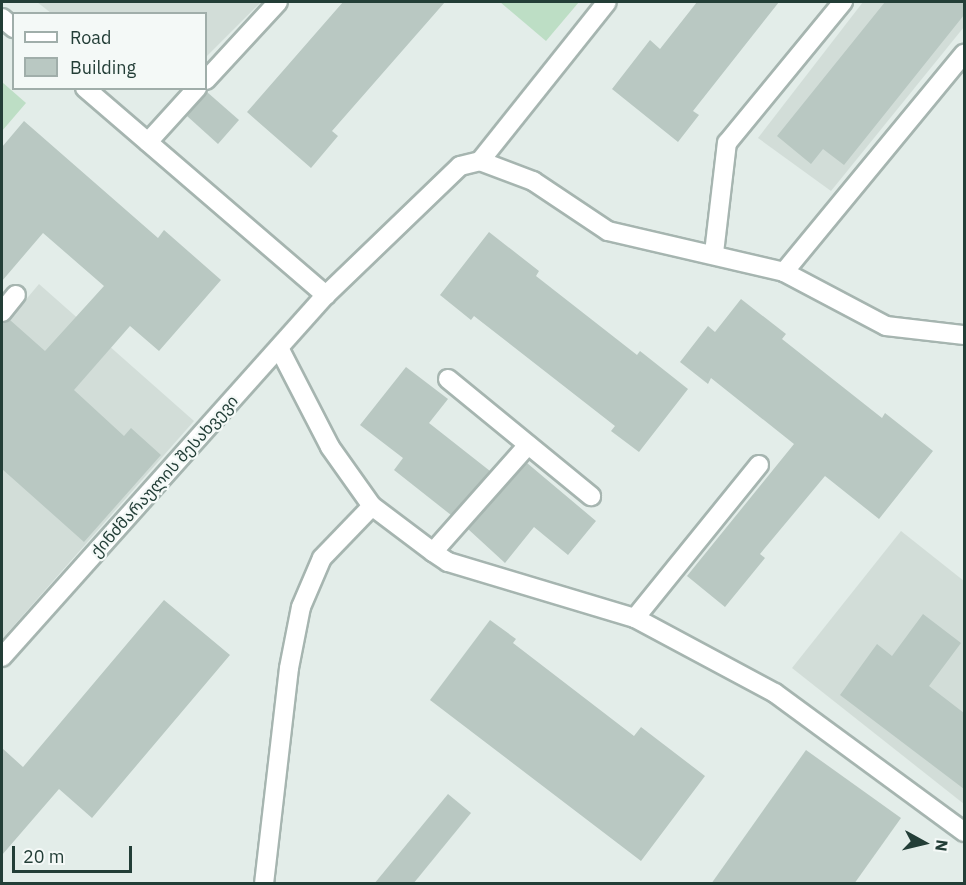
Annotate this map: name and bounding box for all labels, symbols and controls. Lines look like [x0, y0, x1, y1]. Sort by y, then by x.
legend [12, 12, 207, 90]
text: Road [70, 26, 111, 49]
text: Building [70, 56, 136, 79]
street label: ქინძმარაულის შესახვევი [86, 391, 242, 561]
north arrow [894, 813, 954, 873]
scale bar [15, 834, 135, 872]
text: N [931, 838, 953, 853]
text: 20 m [23, 845, 65, 868]

